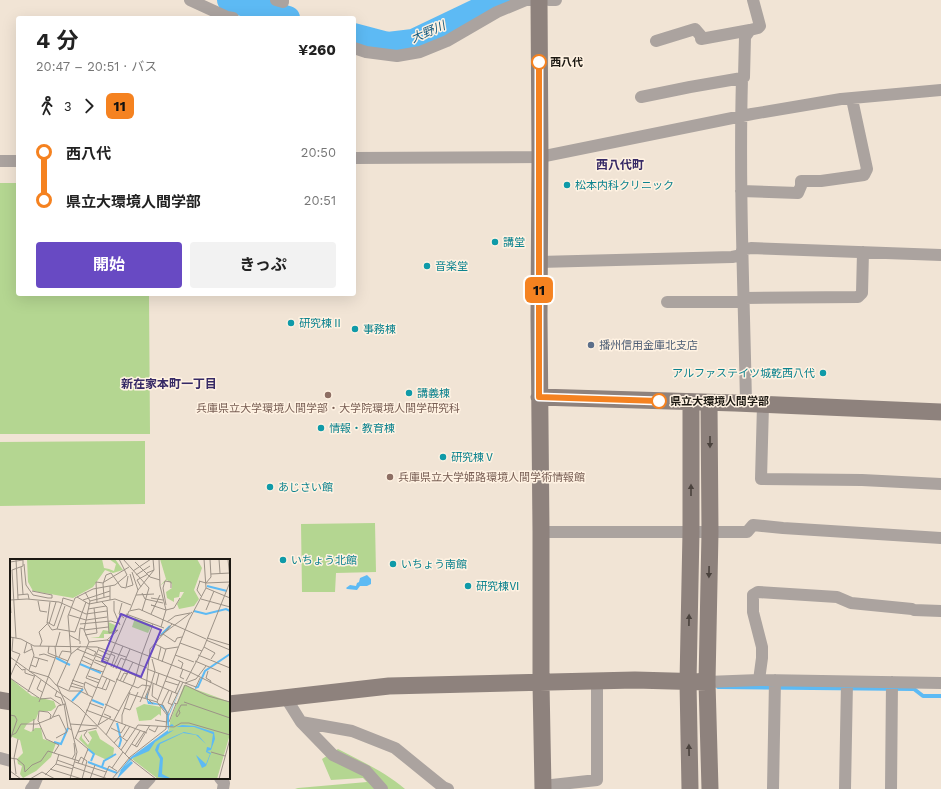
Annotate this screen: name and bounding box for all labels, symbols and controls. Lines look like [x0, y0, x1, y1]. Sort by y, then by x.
water label: 大野川 [409, 18, 449, 45]
text: 4 分 [36, 28, 79, 53]
text: ¥260 [298, 41, 336, 59]
marker: 西八代 [531, 54, 547, 70]
place label: 西八代 [550, 56, 583, 69]
text: 20:47 – 20:51 · バス [36, 59, 157, 74]
icon: walk [36, 95, 58, 117]
icon: forward [78, 95, 100, 117]
text: 11 [114, 98, 126, 114]
text: 3 [64, 99, 72, 114]
text: 西八代 [66, 145, 111, 163]
text: 20:50 [301, 145, 336, 160]
district label: 西八代町 [596, 158, 644, 172]
place label: 松本内科クリニック [575, 179, 674, 192]
marker: 松本内科クリニック [562, 180, 572, 190]
text: 県立大環境人間学部 [66, 193, 201, 211]
text: 20:51 [304, 193, 336, 208]
place label: 講堂 [503, 236, 525, 249]
marker: 講堂 [490, 237, 500, 247]
button: 開始 [36, 242, 182, 288]
button: きっぷ [190, 242, 336, 288]
place label: 音楽堂 [435, 260, 468, 273]
marker: 音楽堂 [422, 261, 432, 271]
line badge: 11 [521, 277, 557, 303]
text: 11 [533, 282, 545, 298]
place label: 研究棟Ⅱ [299, 317, 343, 330]
marker: 研究棟Ⅱ [286, 318, 296, 328]
place label: 事務棟 [363, 323, 396, 336]
marker: 事務棟 [350, 324, 360, 334]
place label: 播州信用金庫北支店 [599, 339, 698, 352]
marker: 播州信用金庫北支店 [586, 340, 596, 350]
place label: アルファステイツ城乾西八代 [672, 367, 815, 380]
marker: アルファステイツ城乾西八代 [818, 368, 828, 378]
district label: 新在家本町一丁目 [121, 377, 217, 391]
place label: 講義棟 [417, 387, 450, 400]
marker: 講義棟 [404, 388, 414, 398]
marker: 兵庫県立大学環境人間学部・大学院環境人間学研究科 [323, 390, 333, 400]
marker: 県立大環境人間学部 [651, 393, 667, 409]
place label: 県立大環境人間学部 [670, 395, 769, 408]
place label: 兵庫県立大学環境人間学部・大学院環境人間学研究科 [196, 402, 460, 415]
place label: 情報・教育棟 [329, 422, 395, 435]
marker: 情報・教育棟 [316, 423, 326, 433]
one-way arrow [707, 436, 713, 449]
place label: 研究棟Ⅴ [451, 451, 495, 464]
marker: 研究棟Ⅴ [438, 452, 448, 462]
place label: 兵庫県立大学姫路環境人間学術情報館 [398, 471, 585, 484]
marker: 兵庫県立大学姫路環境人間学術情報館 [385, 472, 395, 482]
place label: あじさい館 [278, 481, 333, 494]
marker: あじさい館 [265, 482, 275, 492]
one-way arrow [688, 483, 694, 496]
place label: いちょう北館 [291, 554, 357, 567]
marker: いちょう北館 [278, 555, 288, 565]
place label: いちょう南館 [401, 558, 467, 571]
inset map [10, 559, 230, 779]
marker: いちょう南館 [388, 559, 398, 569]
one-way arrow [706, 566, 712, 579]
place label: 研究棟Ⅵ [476, 580, 520, 593]
marker: 研究棟Ⅵ [463, 581, 473, 591]
one-way arrow [686, 613, 692, 626]
one-way arrow [686, 743, 692, 756]

